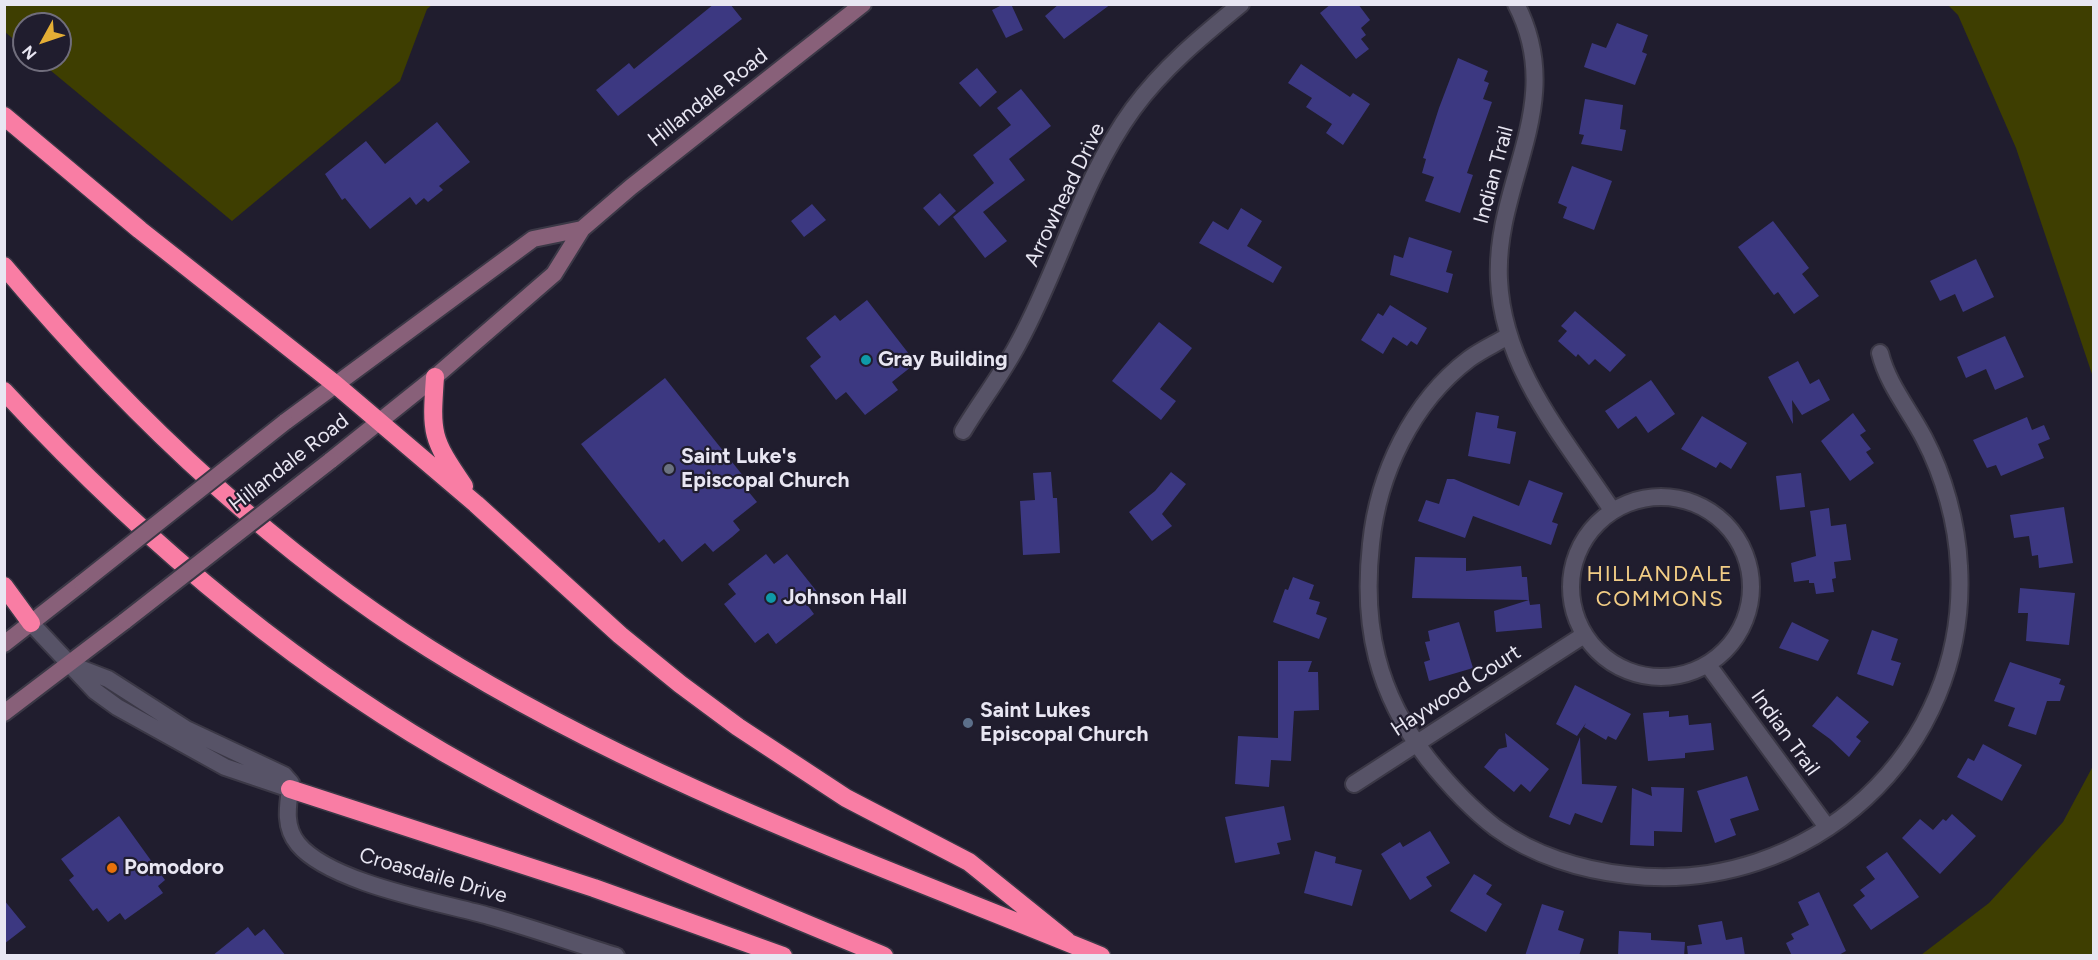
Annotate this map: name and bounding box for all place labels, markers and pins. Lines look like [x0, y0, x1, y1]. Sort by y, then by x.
place label: Gray Building [878, 347, 1008, 373]
marker: Gray Building [859, 353, 873, 367]
place label: Saint Luke's Episcopal Church [681, 444, 849, 494]
marker: Saint Luke's Episcopal Church [662, 462, 676, 476]
place label: Johnson Hall [783, 585, 907, 611]
marker: Johnson Hall [764, 591, 778, 605]
place label: Saint Lukes Episcopal Church [980, 698, 1148, 748]
marker: Saint Lukes Episcopal Church [961, 716, 975, 730]
place label: Pomodoro [124, 855, 224, 881]
marker: Pomodoro [105, 861, 119, 875]

